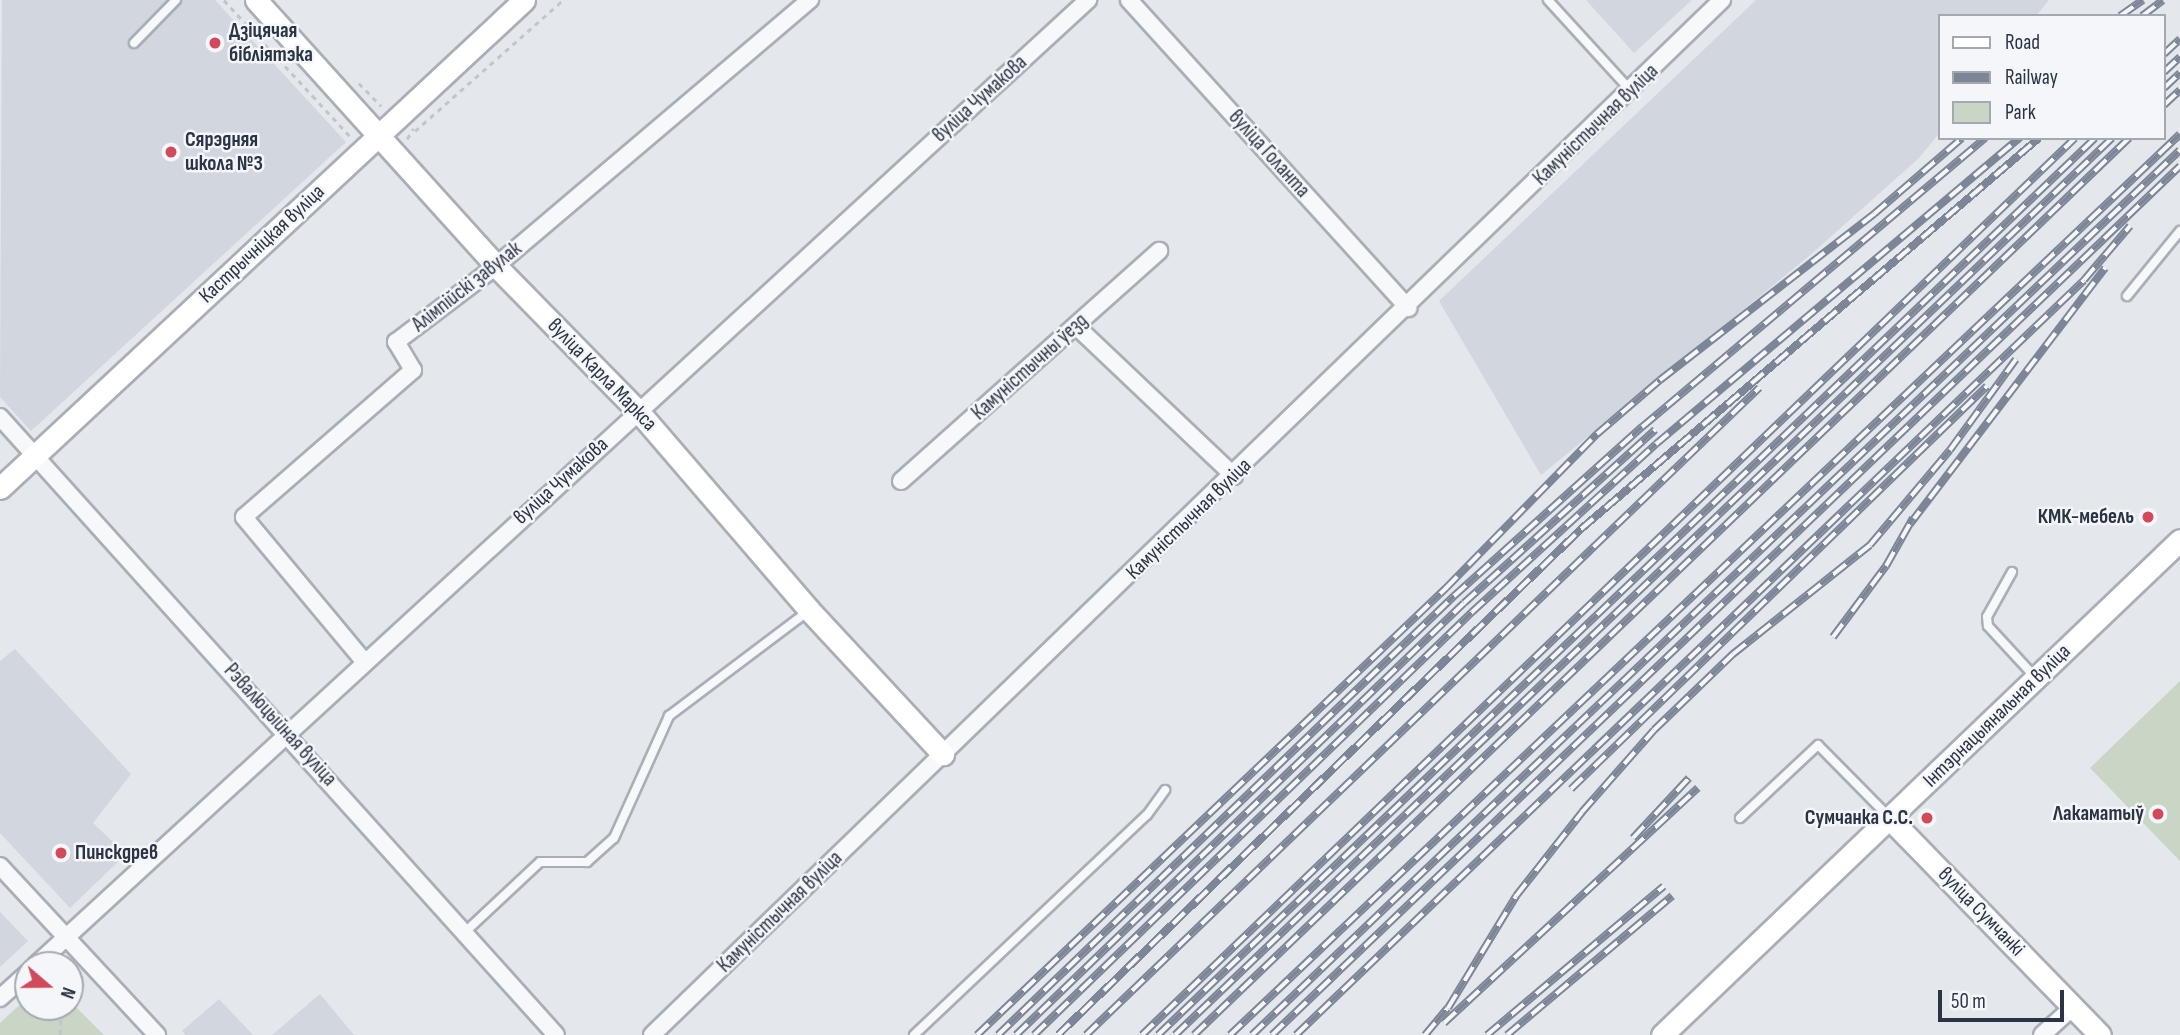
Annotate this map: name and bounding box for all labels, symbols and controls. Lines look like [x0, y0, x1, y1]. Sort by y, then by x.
legend [1938, 14, 2166, 140]
place label: Дзіцячая бібліятэка [229, 18, 313, 68]
text: Road [2005, 30, 2040, 55]
marker: Дзіцячая бібліятэка [207, 35, 223, 51]
street label: вуліца Чумакова [928, 50, 1032, 148]
street label: Камуністычная вуліца [1528, 59, 1664, 191]
text: Railway [2005, 65, 2058, 90]
text: Park [2005, 100, 2036, 125]
street label: вуліца Голанта [1223, 105, 1315, 203]
place label: Сярэдняя школа №3 [185, 127, 263, 177]
marker: Сярэдняя школа №3 [163, 144, 179, 160]
street label: Кастрычніцкая вуліца [194, 179, 330, 309]
street label: Алімпійскі завулак [407, 236, 527, 338]
street label: Камуністычны ўезд [967, 308, 1093, 426]
street label: вуліца Карла Маркса [542, 313, 662, 437]
street label: вуліца Чумакова [509, 432, 613, 530]
street label: Камуністычная вуліца [1121, 453, 1257, 585]
place label: КМК-мебель [2038, 504, 2134, 530]
marker: КМК-мебель [2140, 509, 2156, 525]
street label: Інтэрнацыянальная вуліца [1918, 639, 2076, 793]
street label: Рэвалюцыйная вуліца [218, 659, 342, 791]
place label: Лакаматыў [2053, 801, 2144, 827]
place label: Сумчанка С.С. [1805, 805, 1913, 831]
marker: Лакаматыў [2150, 806, 2166, 822]
marker: Сумчанка С.С. [1919, 810, 1935, 826]
place label: Пинскдрев [75, 840, 158, 866]
marker: Пинскдрев [53, 845, 69, 861]
street label: Камуністычная вуліца [712, 846, 848, 978]
street label: вуліца Сумчанкі [1932, 862, 2030, 962]
north arrow [14, 951, 84, 1021]
scale bar [1942, 976, 2068, 1020]
text: N [55, 984, 80, 1001]
text: 50 m [1951, 989, 1986, 1014]

